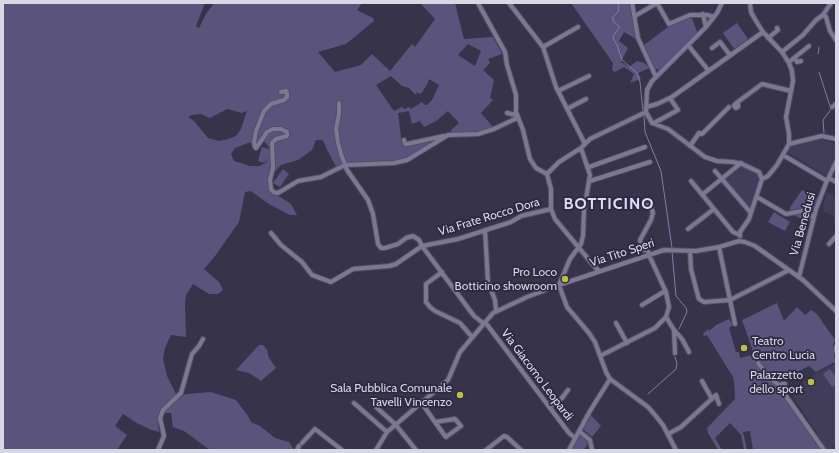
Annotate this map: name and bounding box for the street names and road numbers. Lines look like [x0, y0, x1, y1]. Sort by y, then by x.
street label: Via Benedusi [787, 191, 819, 257]
street label: Via Frate Rocco Dora [437, 195, 541, 239]
street label: Via Tito Speri [588, 236, 656, 270]
street label: Via Giacomo Leopardi [498, 326, 576, 424]

